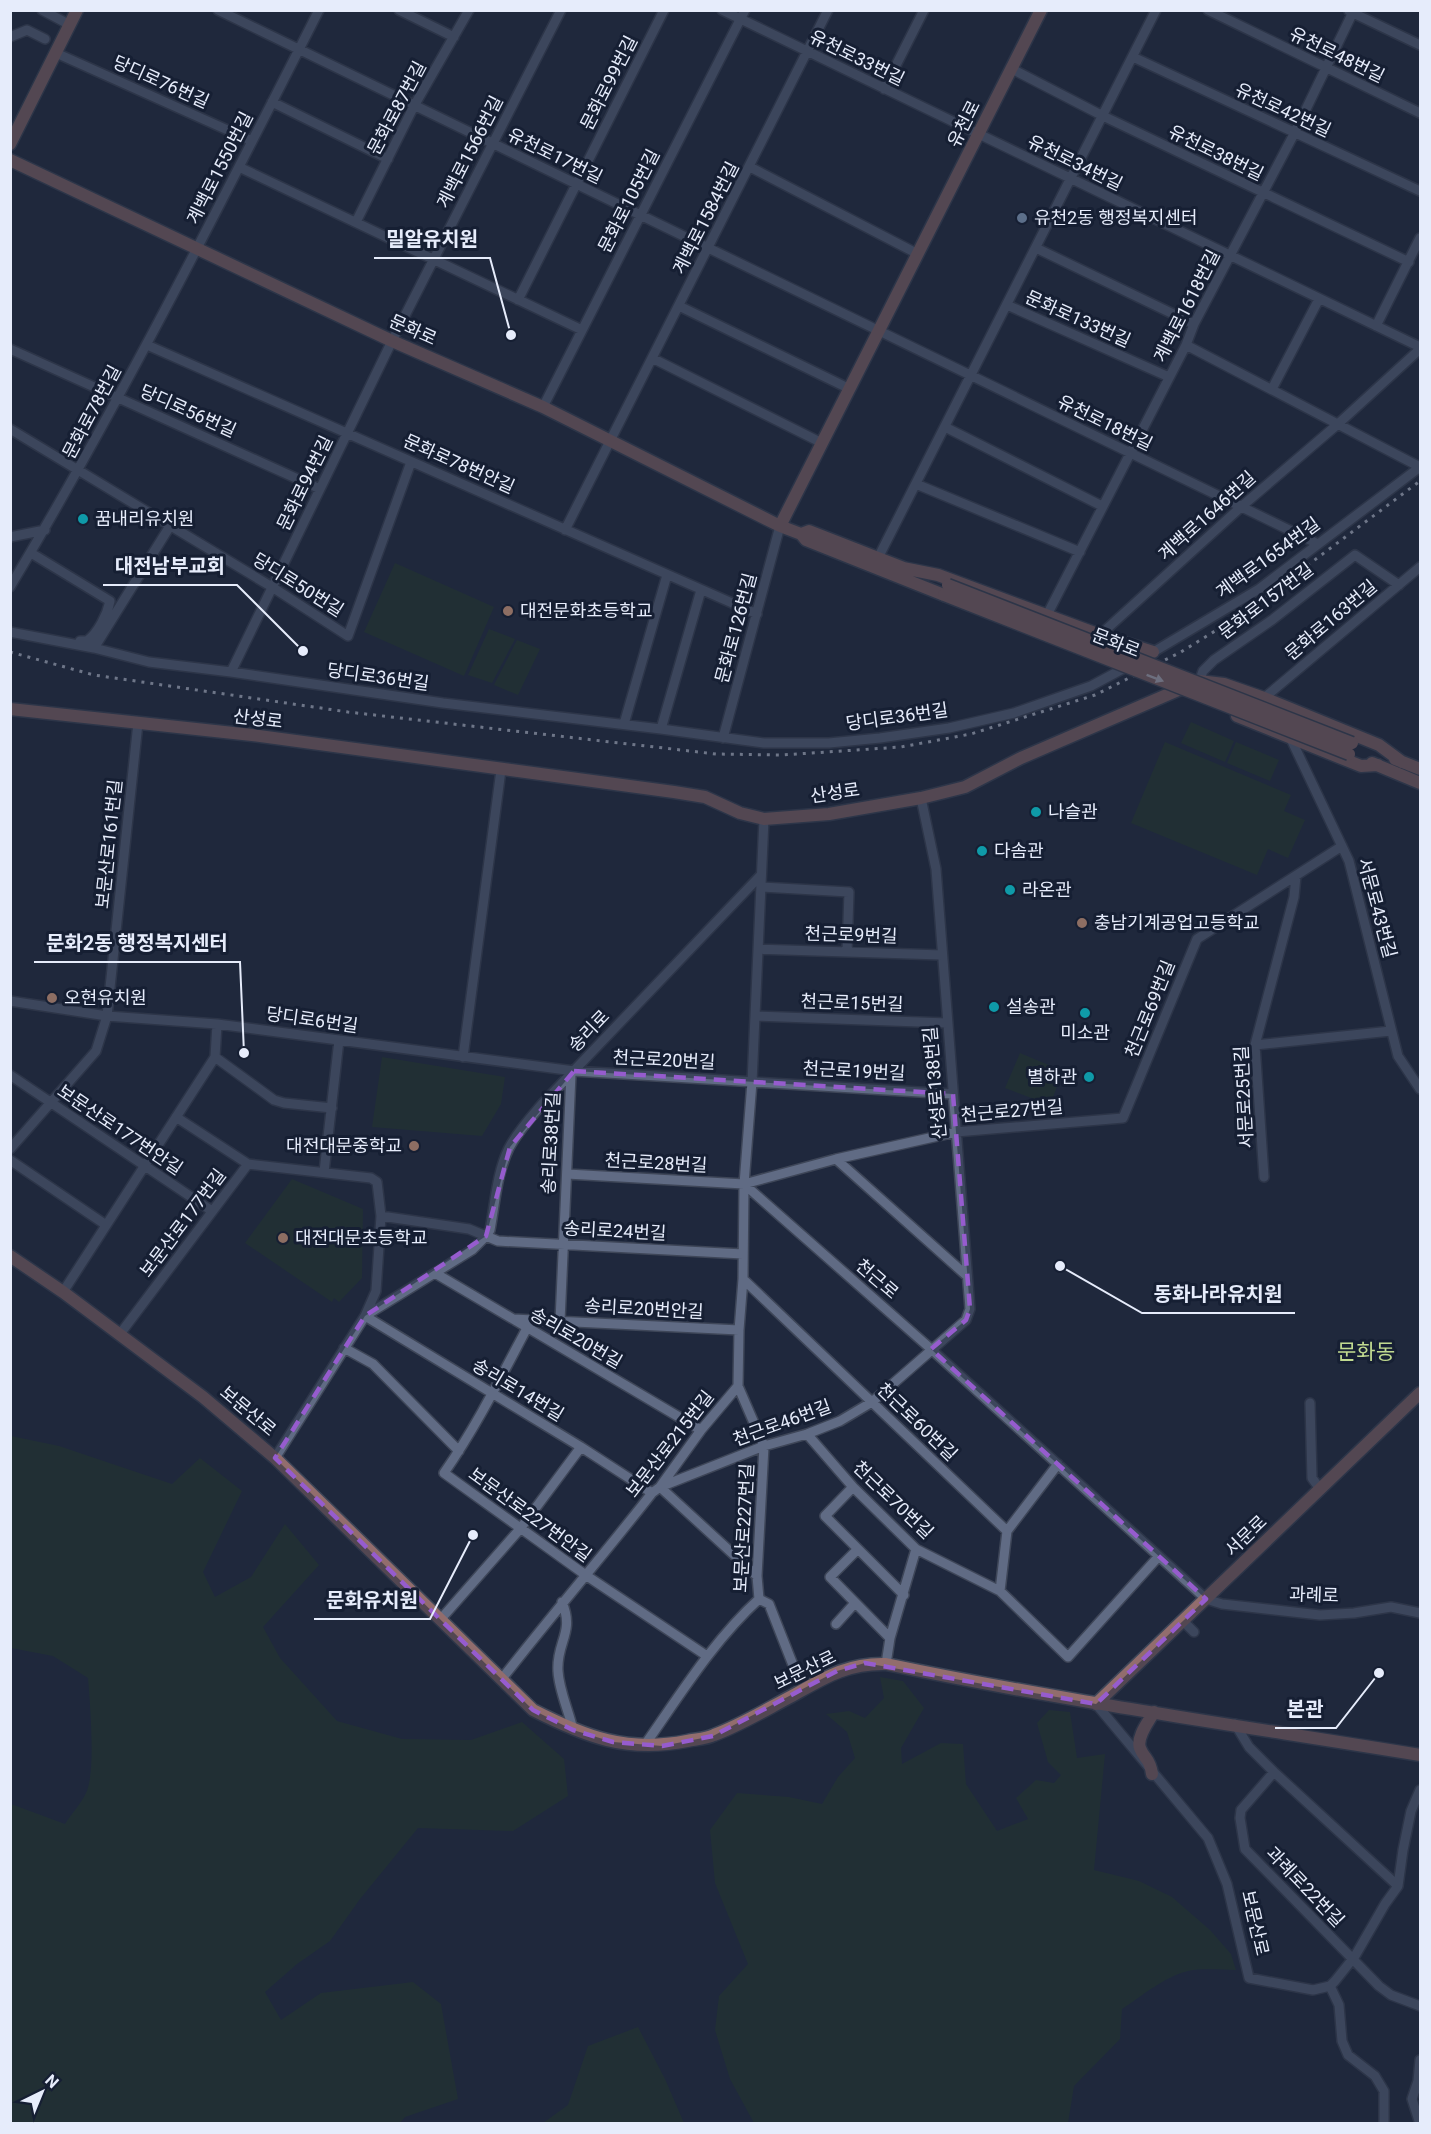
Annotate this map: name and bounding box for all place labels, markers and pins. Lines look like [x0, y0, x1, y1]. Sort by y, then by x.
place label: 유천2동 행정복지센터 [1034, 207, 1198, 228]
marker: 유천2동 행정복지센터 [1015, 211, 1029, 225]
callout: 밀알유치원 [374, 220, 490, 258]
place label: 꿈내리유치원 [95, 508, 194, 529]
marker: 꿈내리유치원 [76, 512, 90, 526]
callout: 대전남부교회 [103, 547, 237, 585]
place label: 대전문화초등학교 [520, 600, 652, 621]
marker: 대전문화초등학교 [501, 604, 515, 618]
place label: 나슬관 [1048, 801, 1098, 822]
marker: 나슬관 [1029, 805, 1043, 819]
place label: 다솜관 [994, 840, 1044, 861]
marker: 다솜관 [975, 844, 989, 858]
place label: 라온관 [1022, 879, 1072, 900]
marker: 라온관 [1003, 883, 1017, 897]
place label: 충남기계공업고등학교 [1094, 912, 1260, 933]
marker: 충남기계공업고등학교 [1075, 916, 1089, 930]
callout: 문화2동 행정복지센터 [34, 924, 240, 962]
place label: 오현유치원 [64, 987, 147, 1008]
marker: 오현유치원 [45, 991, 59, 1005]
place label: 설송관 [1006, 996, 1056, 1017]
marker: 설송관 [987, 1000, 1001, 1014]
marker: 미소관 [1078, 1006, 1092, 1020]
place label: 미소관 [1060, 1022, 1110, 1043]
place label: 별하관 [1027, 1066, 1077, 1087]
marker: 별하관 [1082, 1070, 1096, 1084]
place label: 대전대문중학교 [286, 1135, 402, 1156]
marker: 대전대문중학교 [407, 1139, 421, 1153]
place label: 대전대문초등학교 [295, 1227, 427, 1248]
marker: 대전대문초등학교 [276, 1231, 290, 1245]
callout: 동화나라유치원 [1142, 1275, 1295, 1313]
callout: 문화유치원 [314, 1581, 430, 1619]
callout: 본관 [1275, 1690, 1336, 1728]

